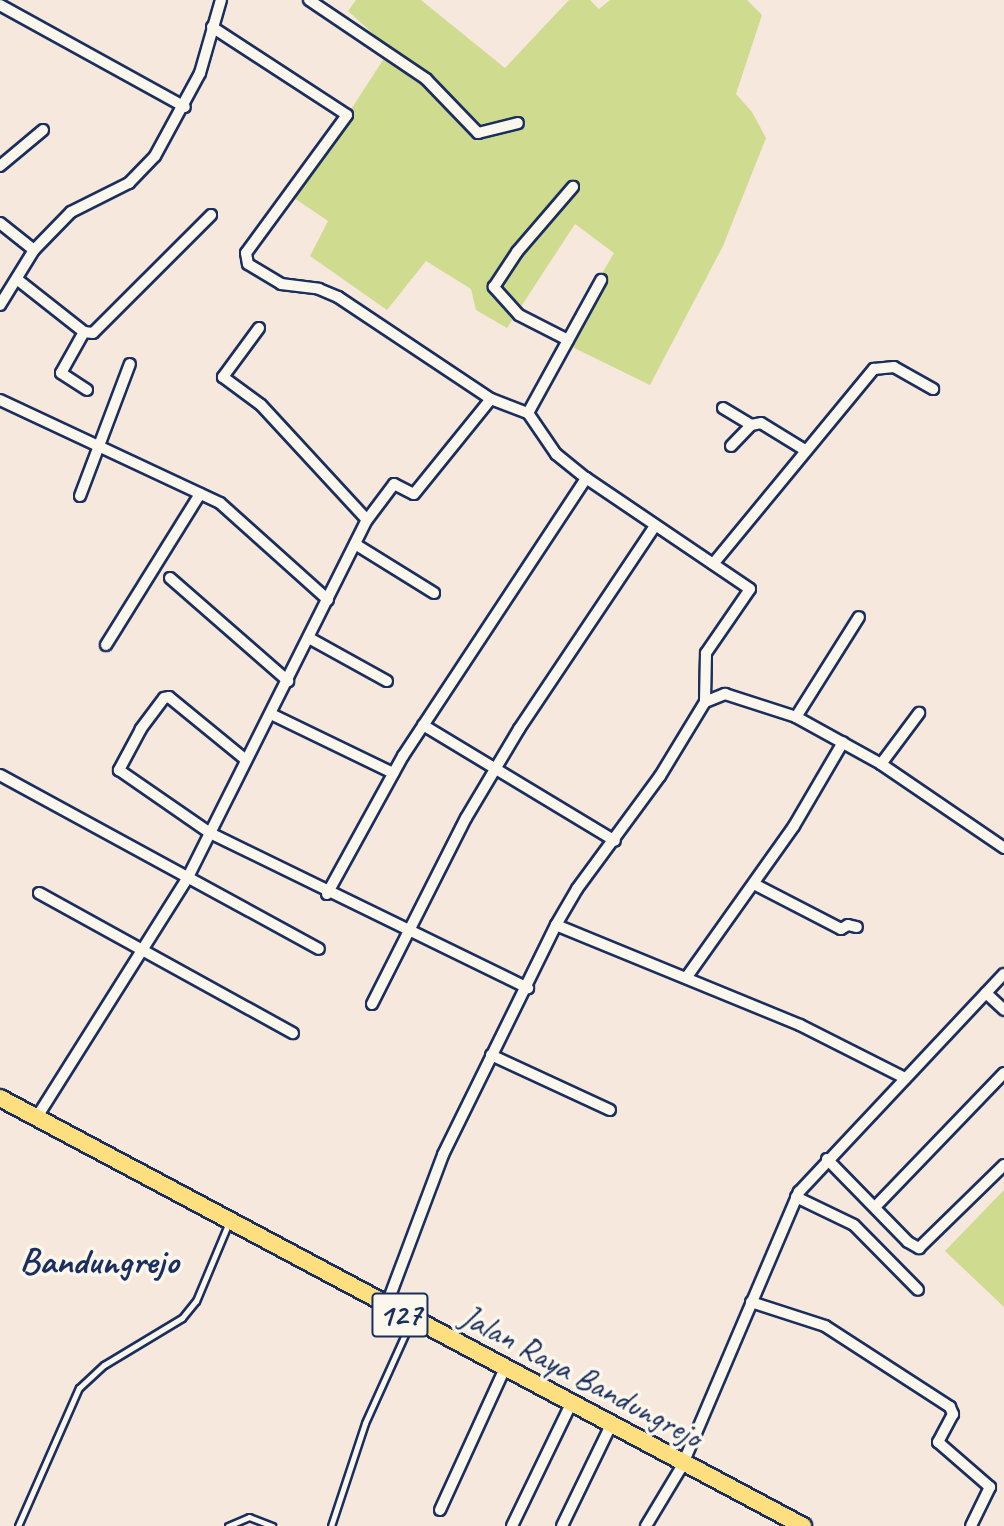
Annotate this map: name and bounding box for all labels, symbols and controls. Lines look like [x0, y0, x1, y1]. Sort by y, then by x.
district label: Bandungrejo [20, 1239, 178, 1283]
road number: 127 [370, 1286, 430, 1344]
street label: Jalan Raya Bandungrejo [453, 1296, 709, 1458]

